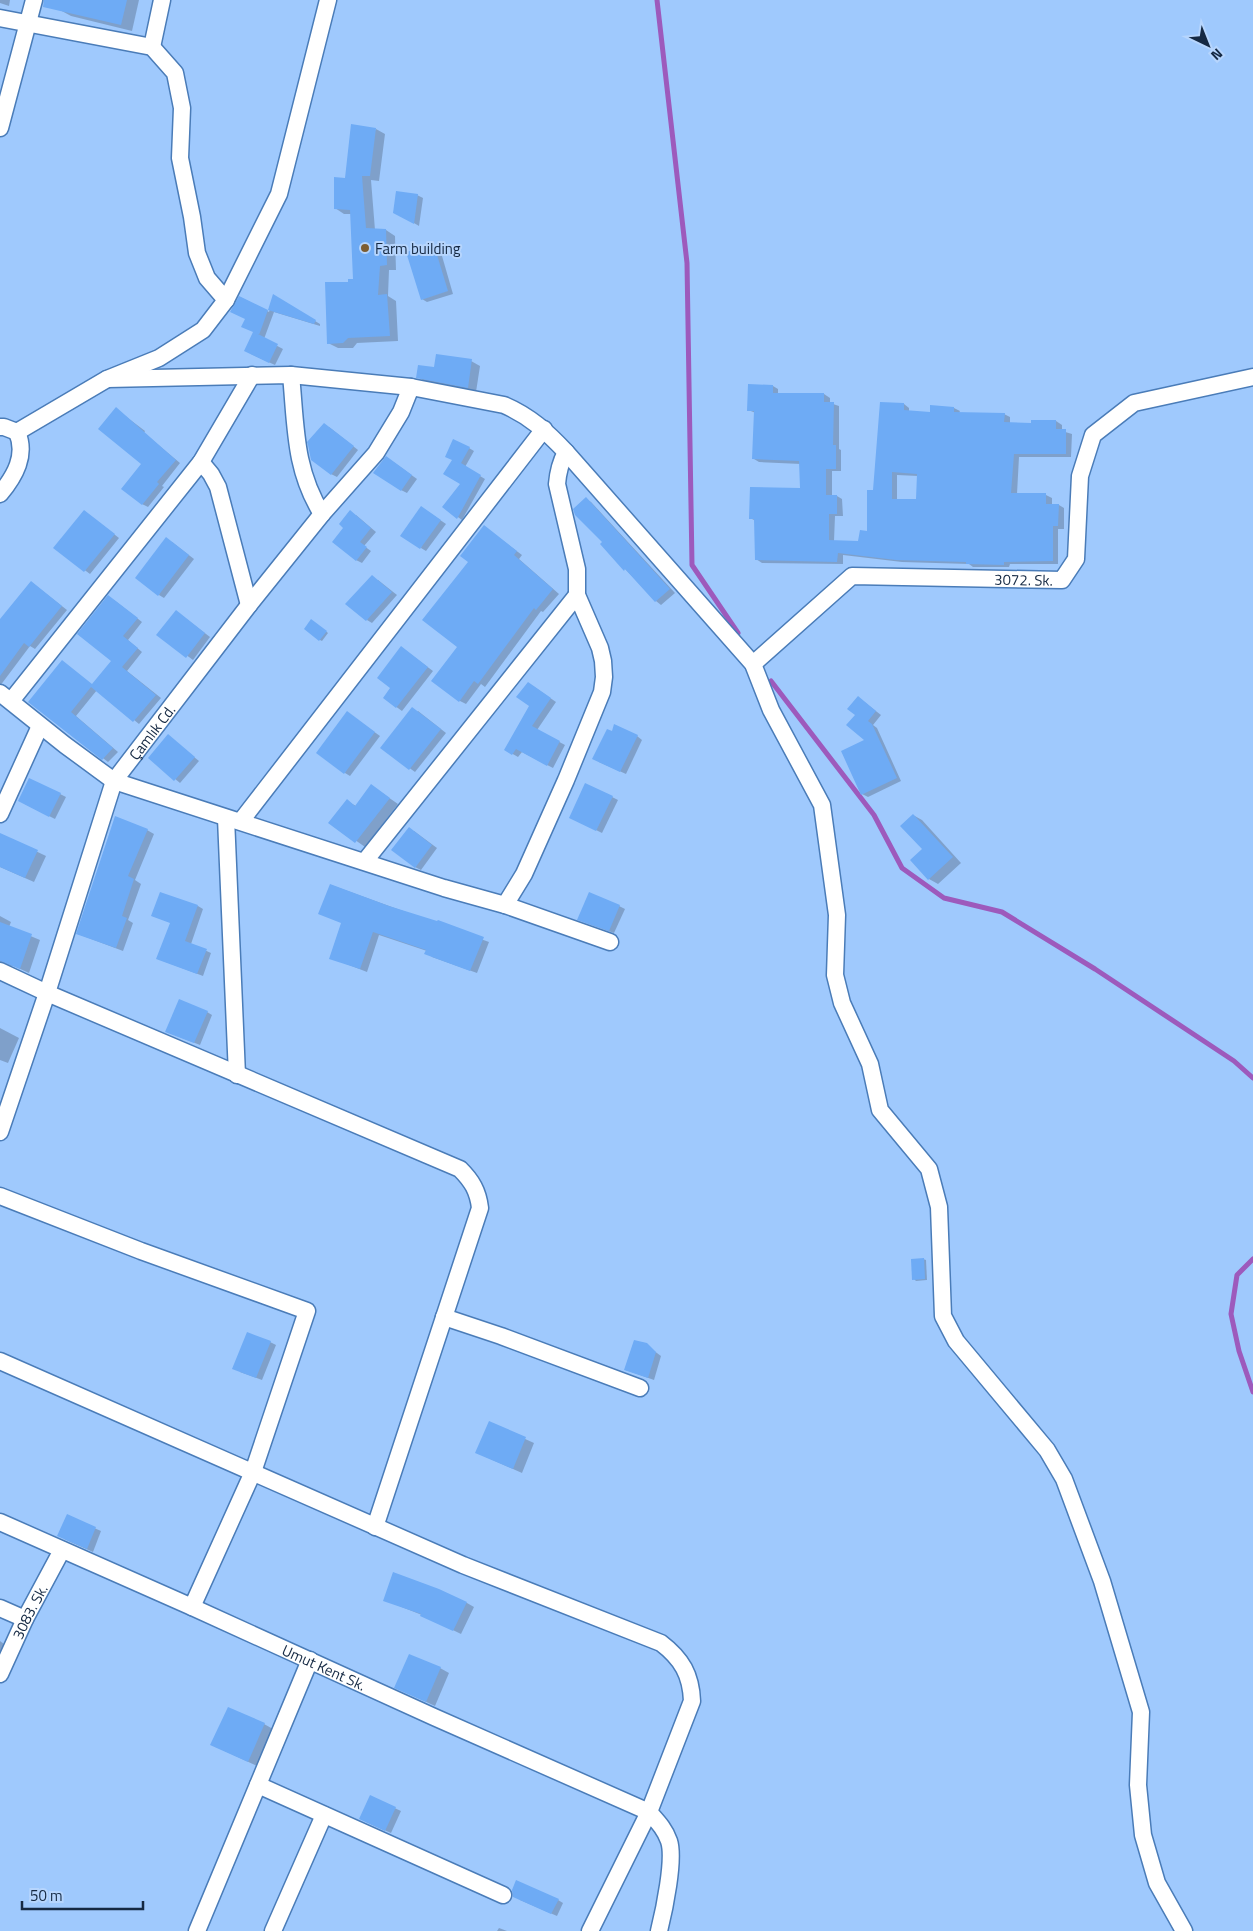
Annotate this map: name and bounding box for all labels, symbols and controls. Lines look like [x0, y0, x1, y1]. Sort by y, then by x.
north arrow [1183, 20, 1233, 70]
text: N [1206, 44, 1228, 66]
place label: Farm building [375, 237, 461, 260]
marker: Farm building [359, 242, 371, 254]
street label: 3072. Sk. [994, 567, 1053, 591]
street label: Çamlık Cd. [123, 699, 181, 765]
street label: 3083. Sk. [6, 1580, 53, 1643]
street label: Umut Kent Sk. [278, 1638, 370, 1696]
scale bar [22, 1878, 144, 1910]
text: 50 m [30, 1884, 63, 1907]

